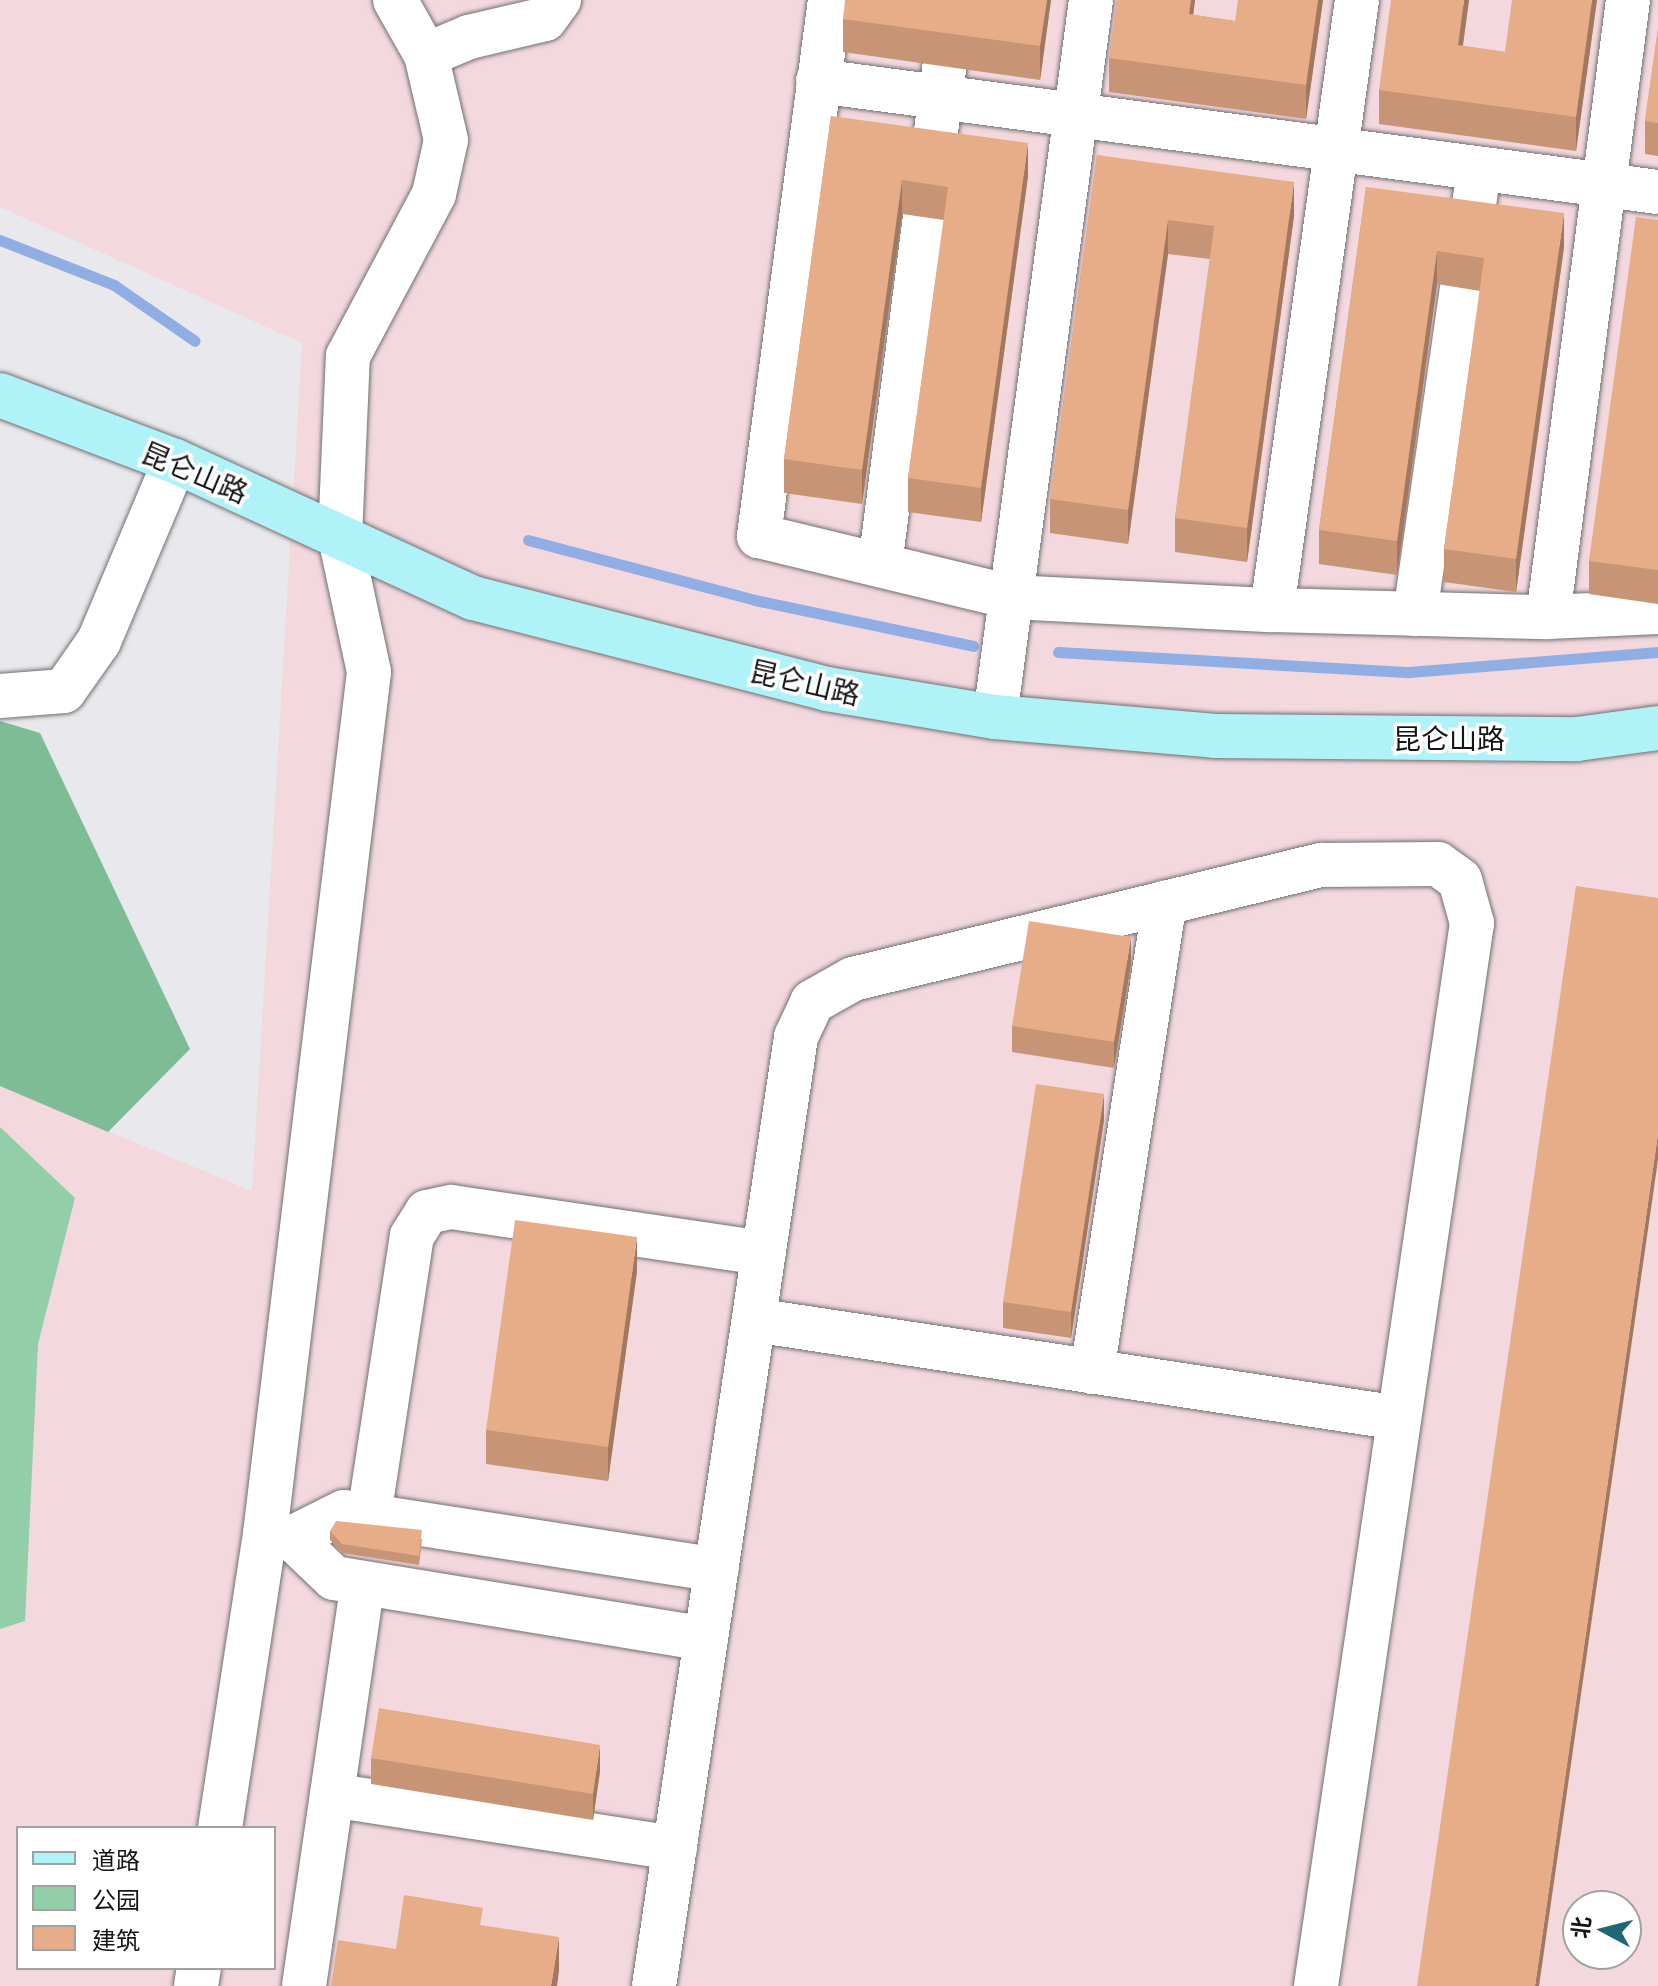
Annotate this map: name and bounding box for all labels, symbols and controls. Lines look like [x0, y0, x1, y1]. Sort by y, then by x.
street label: 昆仑山路 [137, 435, 253, 509]
street label: 昆仑山路 [747, 653, 863, 711]
street label: 昆仑山路 [1393, 721, 1505, 755]
legend [16, 1826, 276, 1970]
text: 道路 [92, 1845, 140, 1874]
text: 公园 [92, 1885, 140, 1914]
north arrow [1562, 1890, 1642, 1970]
text: 北 [1566, 1915, 1594, 1940]
text: 建筑 [92, 1925, 140, 1954]

